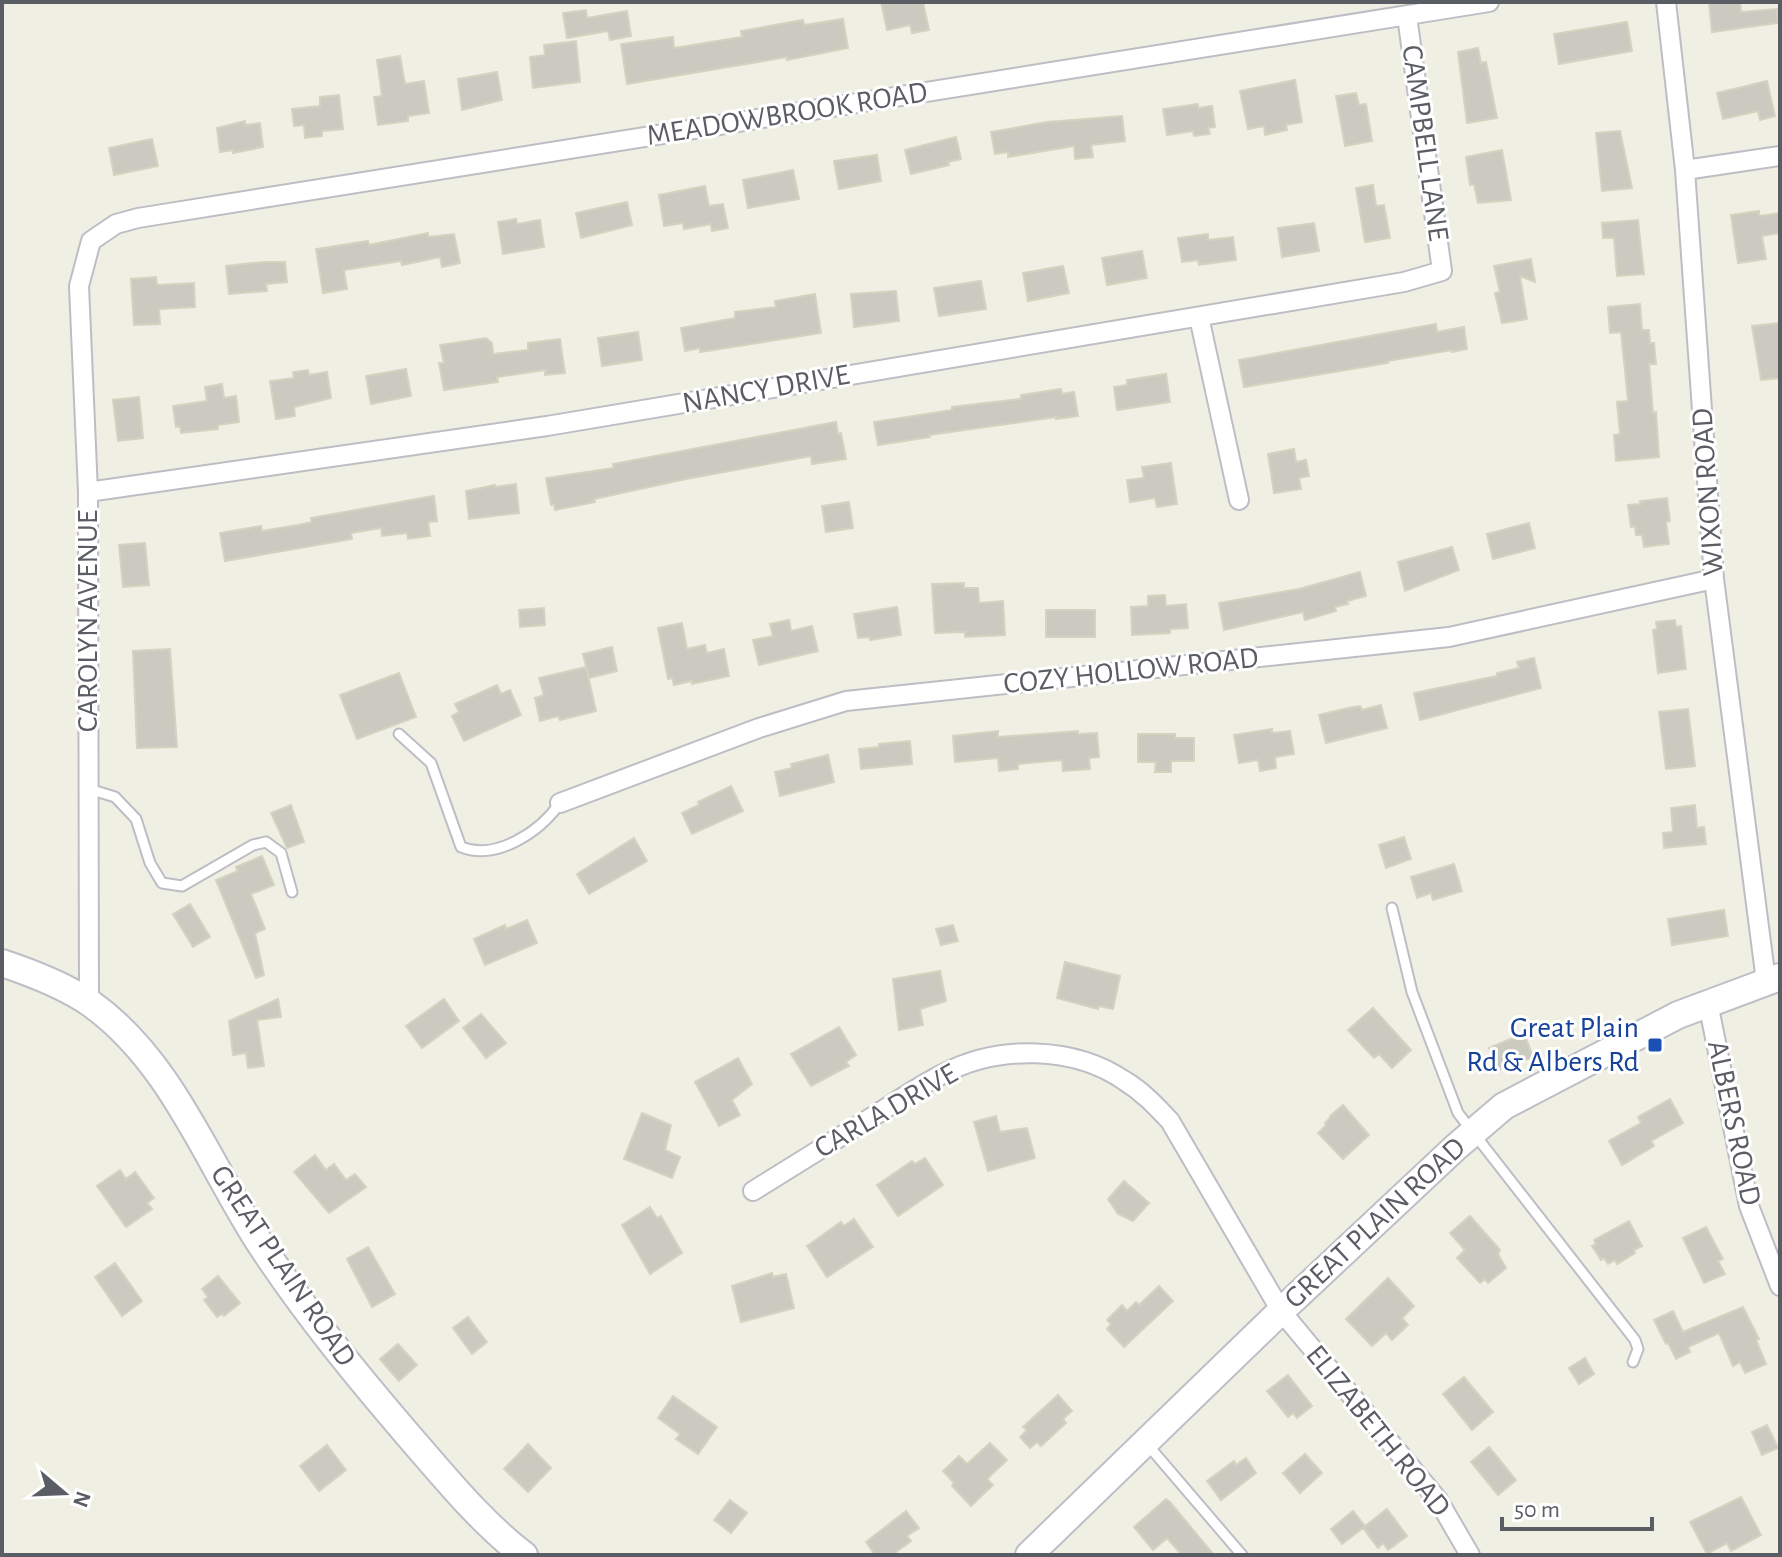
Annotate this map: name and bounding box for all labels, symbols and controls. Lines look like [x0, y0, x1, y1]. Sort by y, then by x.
street label: CAMPBELL LANE [1396, 43, 1454, 243]
street label: MEADOWBROOK ROAD [644, 77, 930, 151]
street label: NANCY DRIVE [680, 360, 852, 418]
street label: WIXON ROAD [1687, 407, 1729, 577]
street label: CAROLYN AVENUE [73, 510, 103, 732]
street label: COZY HOLLOW ROAD [1002, 643, 1260, 699]
place label: Great Plain Rd & Albers Rd [1466, 1013, 1639, 1077]
marker: Great Plain Rd & Albers Rd [1646, 1036, 1664, 1054]
street label: ALBERS ROAD [1702, 1038, 1766, 1208]
street label: CARLA DRIVE [810, 1058, 962, 1164]
street label: GREAT PLAIN ROAD [1279, 1132, 1471, 1314]
street label: GREAT PLAIN ROAD [205, 1160, 361, 1372]
street label: ELIZABETH ROAD [1300, 1340, 1456, 1522]
north arrow [24, 1453, 104, 1533]
scale bar [1502, 1481, 1652, 1531]
text: N [69, 1488, 95, 1510]
text: 50 m [1514, 1498, 1560, 1522]

